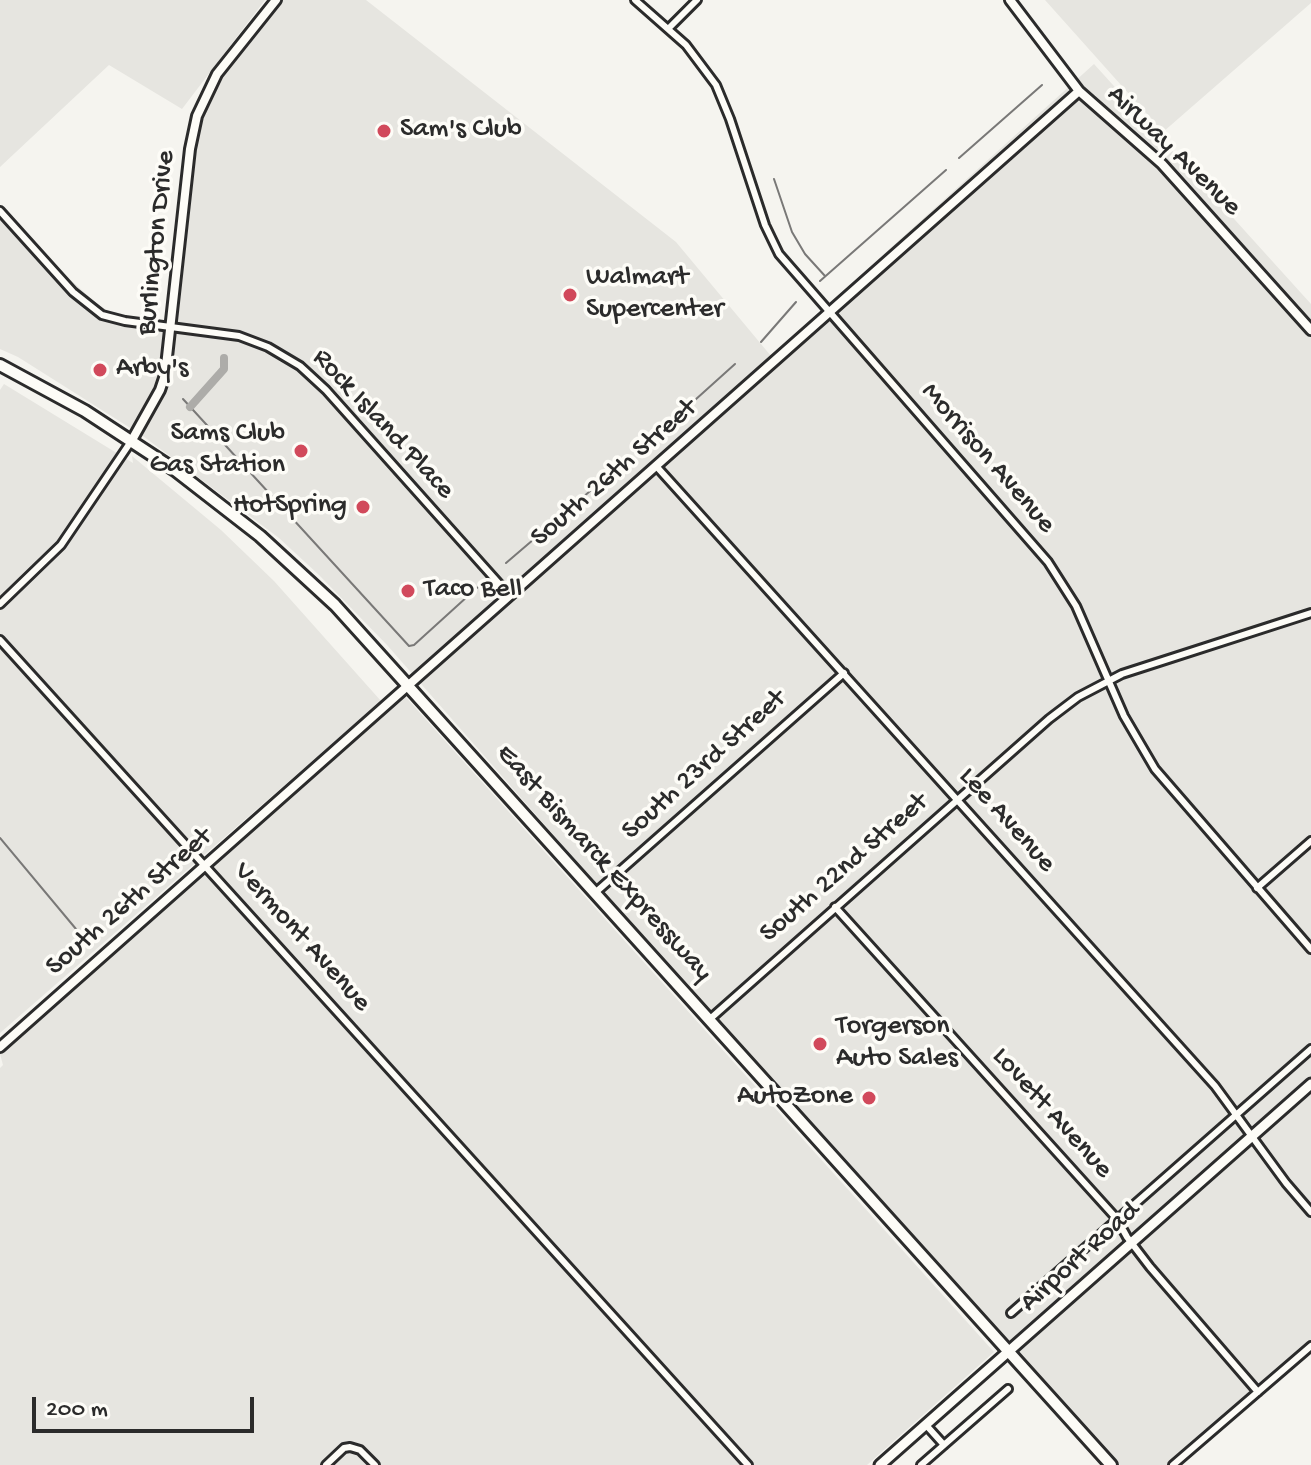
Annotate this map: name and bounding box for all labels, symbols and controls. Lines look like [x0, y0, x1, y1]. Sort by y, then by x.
street label: Airway Avenue [1099, 79, 1247, 225]
place label: Sam's Club [400, 114, 522, 148]
marker: Sam's Club [375, 122, 393, 140]
street label: Burlington Drive [132, 149, 184, 337]
place label: Walmart Supercenter [586, 262, 723, 328]
marker: Walmart Supercenter [561, 286, 579, 304]
street label: Rock Island Place [304, 343, 460, 507]
place label: Arby's [116, 353, 188, 387]
marker: Arby's [91, 361, 109, 379]
street label: Morrison Avenue [912, 377, 1062, 541]
street label: South 26th Street [525, 393, 705, 555]
place label: Sams Club Gas Station [150, 418, 285, 484]
marker: Sams Club Gas Station [292, 442, 310, 460]
place label: HotSpring [233, 490, 347, 524]
marker: HotSpring [354, 498, 372, 516]
place label: Taco Bell [424, 574, 522, 608]
marker: Taco Bell [399, 582, 417, 600]
street label: South 23rd Street [616, 683, 794, 849]
street label: East Bismarck Expressway [487, 738, 719, 990]
street label: Lee Avenue [950, 761, 1062, 881]
street label: South 22nd Street [754, 787, 936, 951]
street label: South 26th Street [40, 822, 220, 984]
street label: Vermont Avenue [225, 856, 377, 1020]
place label: Torgerson Auto Sales [836, 1011, 958, 1077]
marker: Torgerson Auto Sales [811, 1035, 829, 1053]
street label: Lovett Avenue [983, 1041, 1119, 1187]
place label: AutoZone [737, 1081, 853, 1115]
marker: AutoZone [860, 1089, 878, 1107]
street label: Airport Road [1014, 1195, 1148, 1321]
scale bar [36, 1381, 258, 1431]
text: 200 m [46, 1396, 108, 1425]

